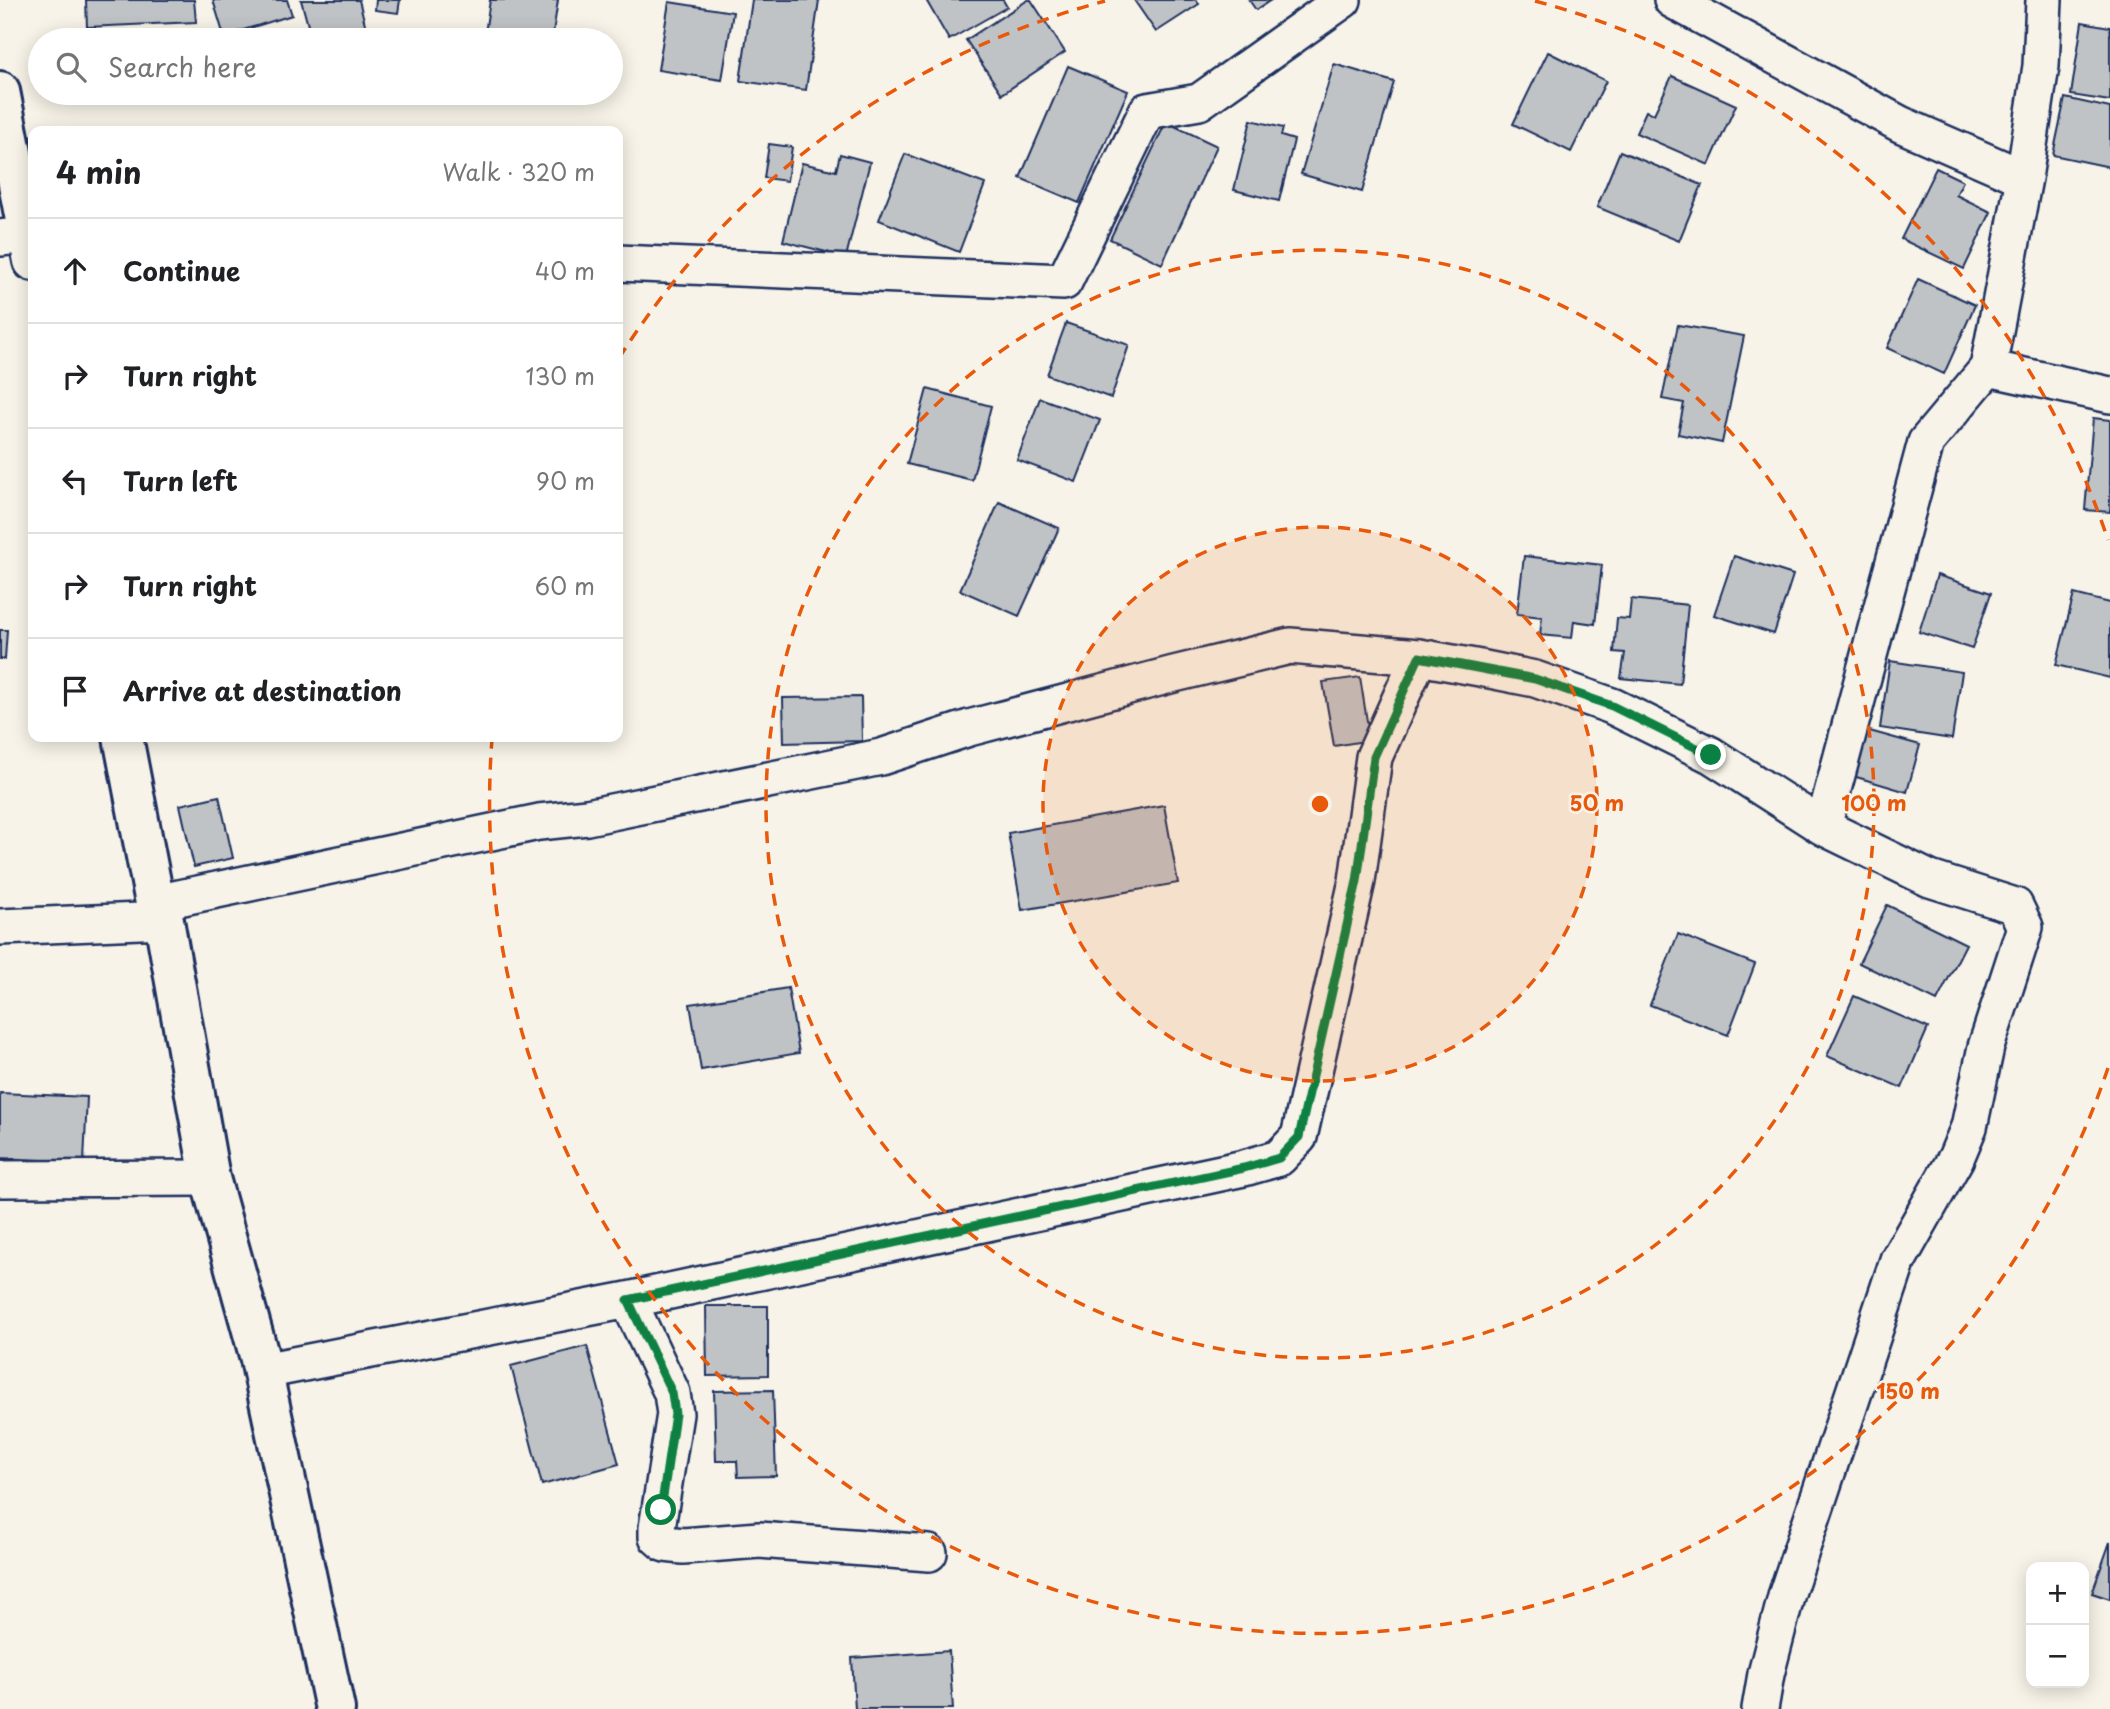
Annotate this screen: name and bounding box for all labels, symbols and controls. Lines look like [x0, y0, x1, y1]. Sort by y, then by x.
search box [28, 28, 623, 105]
text: Search here [108, 47, 257, 86]
icon: search [52, 48, 90, 86]
text: 4 min [56, 149, 142, 194]
text: Walk · 320 m [442, 154, 595, 189]
text: Continue [123, 251, 240, 290]
icon: ahead [56, 252, 94, 290]
text: 40 m [535, 253, 595, 288]
text: Turn right [123, 356, 257, 395]
icon: right [56, 357, 94, 395]
text: 130 m [525, 358, 595, 393]
text: Turn left [123, 461, 238, 500]
icon: left [56, 462, 94, 500]
text: 90 m [536, 463, 595, 498]
text: Turn right [123, 566, 257, 605]
icon: right [56, 567, 94, 605]
text: 60 m [535, 568, 595, 603]
text: Arrive at destination [123, 671, 402, 710]
icon: arrive [56, 672, 94, 710]
route end [1695, 739, 1726, 770]
text: 50 m [1570, 786, 1624, 818]
text: 100 m [1841, 786, 1907, 818]
centre of rings [1308, 792, 1332, 816]
text: 150 m [1876, 1374, 1940, 1406]
route start [645, 1494, 676, 1525]
map controls [2026, 1562, 2089, 1688]
button: + [2026, 1562, 2089, 1625]
button: − [2026, 1625, 2089, 1688]

